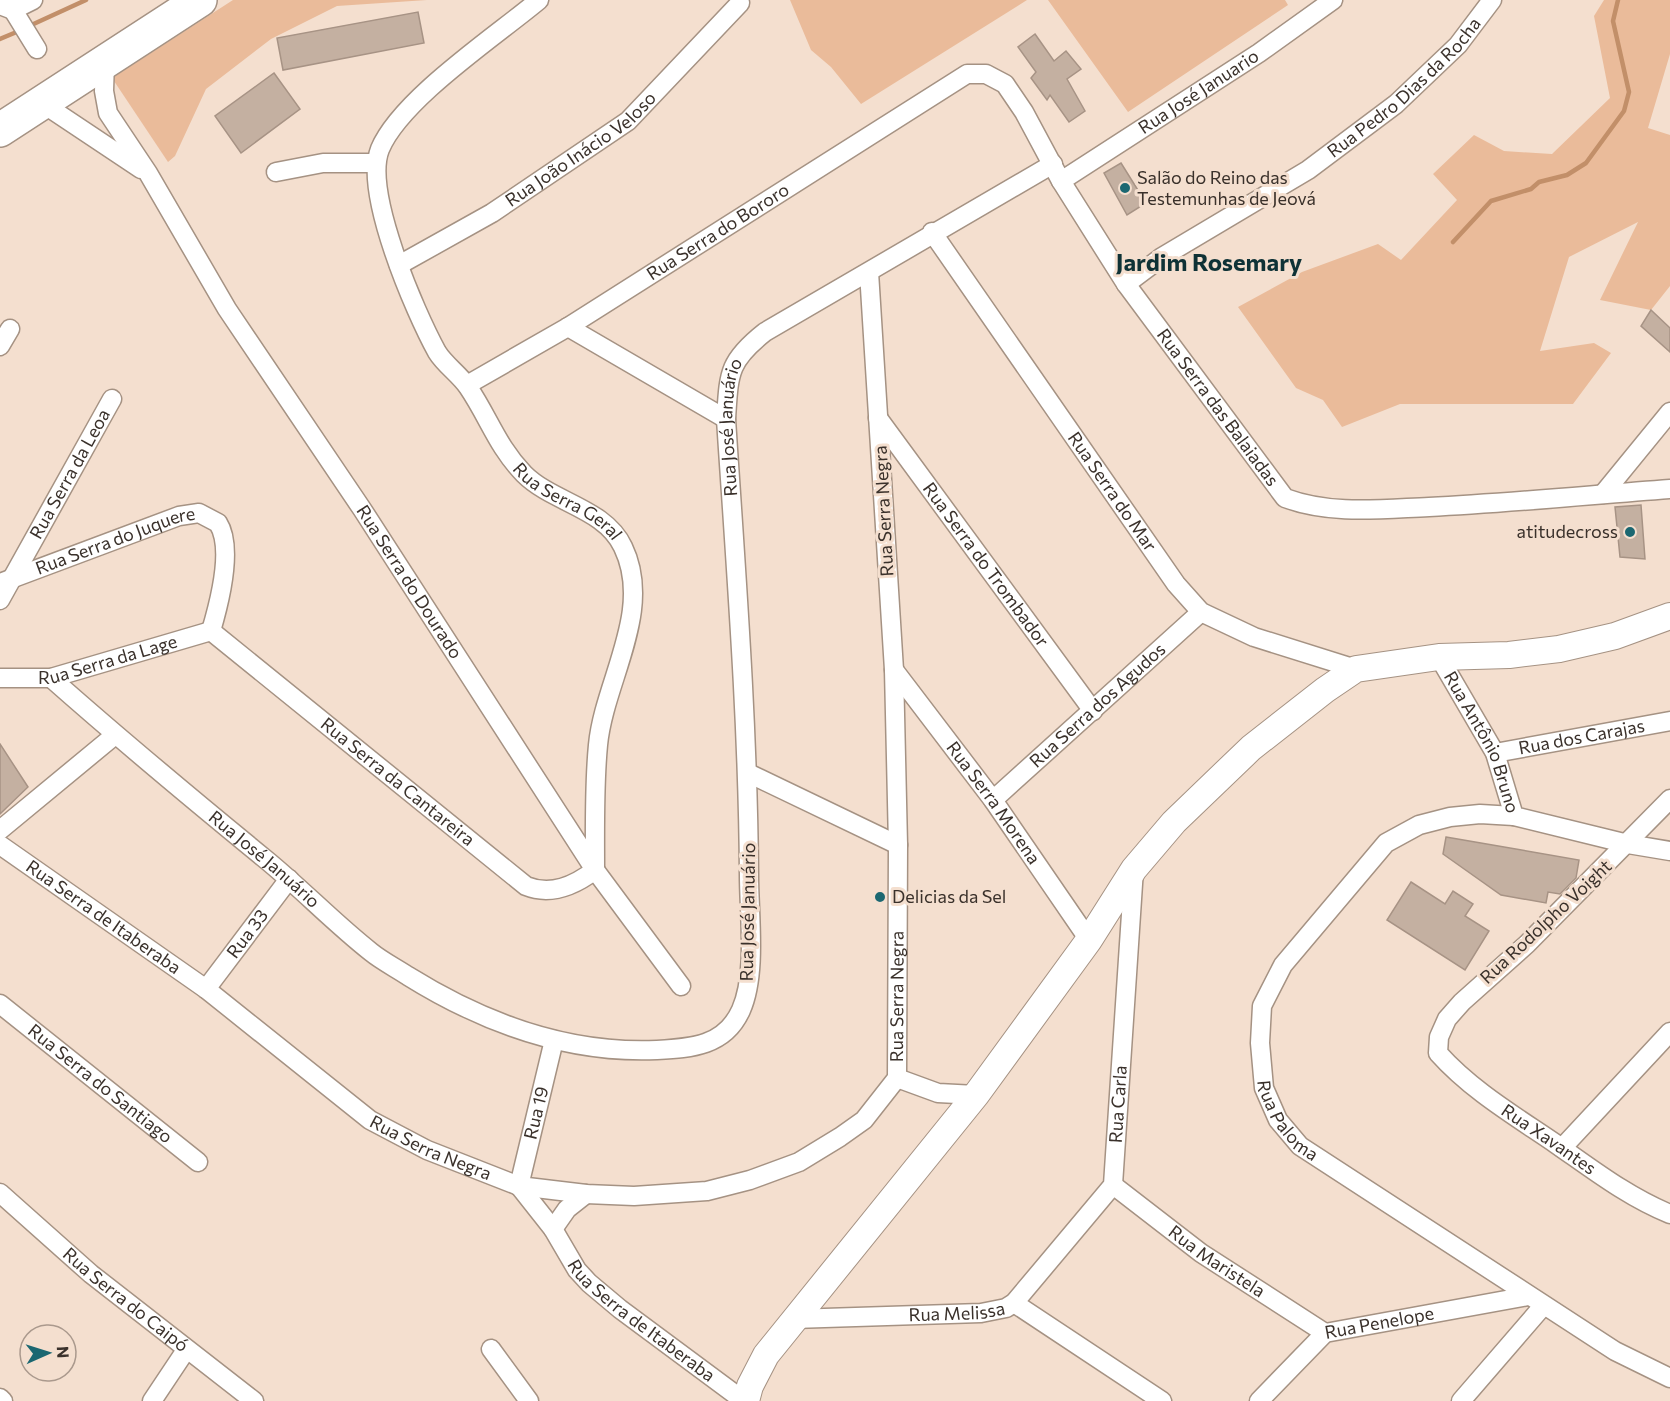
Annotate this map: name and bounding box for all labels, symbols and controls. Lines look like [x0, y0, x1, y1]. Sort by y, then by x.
street label: Rua Pedro Dias da Rocha [1322, 13, 1485, 162]
street label: Rua José Januario [1134, 44, 1263, 138]
street label: Rua João Inácio Veloso [501, 87, 660, 211]
place label: Salão do Reino das Testemunhas de Jeová [1137, 166, 1316, 209]
street label: Rua Serra do Bororo [642, 178, 793, 284]
marker: Salão do Reino das Testemunhas de Jeová [1118, 181, 1132, 195]
district label: Jardim Rosemary [1116, 247, 1302, 276]
street label: Rua Serra das Balaiadas [1153, 324, 1284, 490]
street label: Rua José Januário [714, 354, 746, 497]
street label: Rua Serra da Leoa [24, 405, 114, 543]
street label: Rua Serra do Mar [1064, 427, 1162, 555]
street label: Rua Serra Negra [869, 445, 897, 577]
street label: Rua Serra Geral [509, 457, 627, 544]
street label: Rua Serra do Trombador [919, 478, 1054, 651]
street label: Rua Serra do Dourado [352, 501, 468, 662]
street label: Rua Serra do Juquere [32, 502, 196, 579]
place label: atitudecross [1517, 520, 1618, 542]
marker: atitudecross [1623, 525, 1637, 539]
street label: Rua Serra da Lage [38, 630, 180, 688]
street label: Rua Serra dos Agudos [1024, 638, 1169, 772]
street label: Rua Antônio Bruno [1440, 667, 1524, 816]
street label: Rua Serra da Cantareira [317, 712, 480, 850]
street label: Rua dos Carajas [1516, 714, 1646, 759]
street label: Rua Serra Morena [942, 737, 1046, 868]
street label: Rua José Januário [205, 805, 325, 912]
street label: Rua José Januário [735, 842, 759, 982]
street label: Rua Serra de Itaberaba [22, 855, 186, 978]
street label: Rua Rodolpho Voight [1475, 855, 1616, 988]
place label: Delicias da Sel [892, 885, 1006, 907]
marker: Delicias da Sel [873, 890, 887, 904]
street label: Rua 33 [221, 905, 272, 962]
street label: Rua Serra Negra [885, 931, 908, 1062]
street label: Rua Serra do Santiago [24, 1019, 177, 1147]
street label: Rua Carla [1104, 1065, 1131, 1144]
street label: Rua Paloma [1253, 1079, 1323, 1165]
street label: Rua 19 [519, 1084, 552, 1141]
street label: Rua Xavantes [1498, 1099, 1601, 1179]
street label: Rua Serra Negra [366, 1110, 495, 1184]
street label: Rua Maristela [1165, 1220, 1270, 1301]
street label: Rua Serra do Caipó [59, 1242, 193, 1356]
street label: Rua Serra de Itaberaba [563, 1255, 720, 1386]
street label: Rua Melissa [908, 1296, 1007, 1325]
street label: Rua Penelope [1323, 1301, 1436, 1343]
north arrow [18, 1323, 78, 1383]
text: N [54, 1346, 73, 1359]

